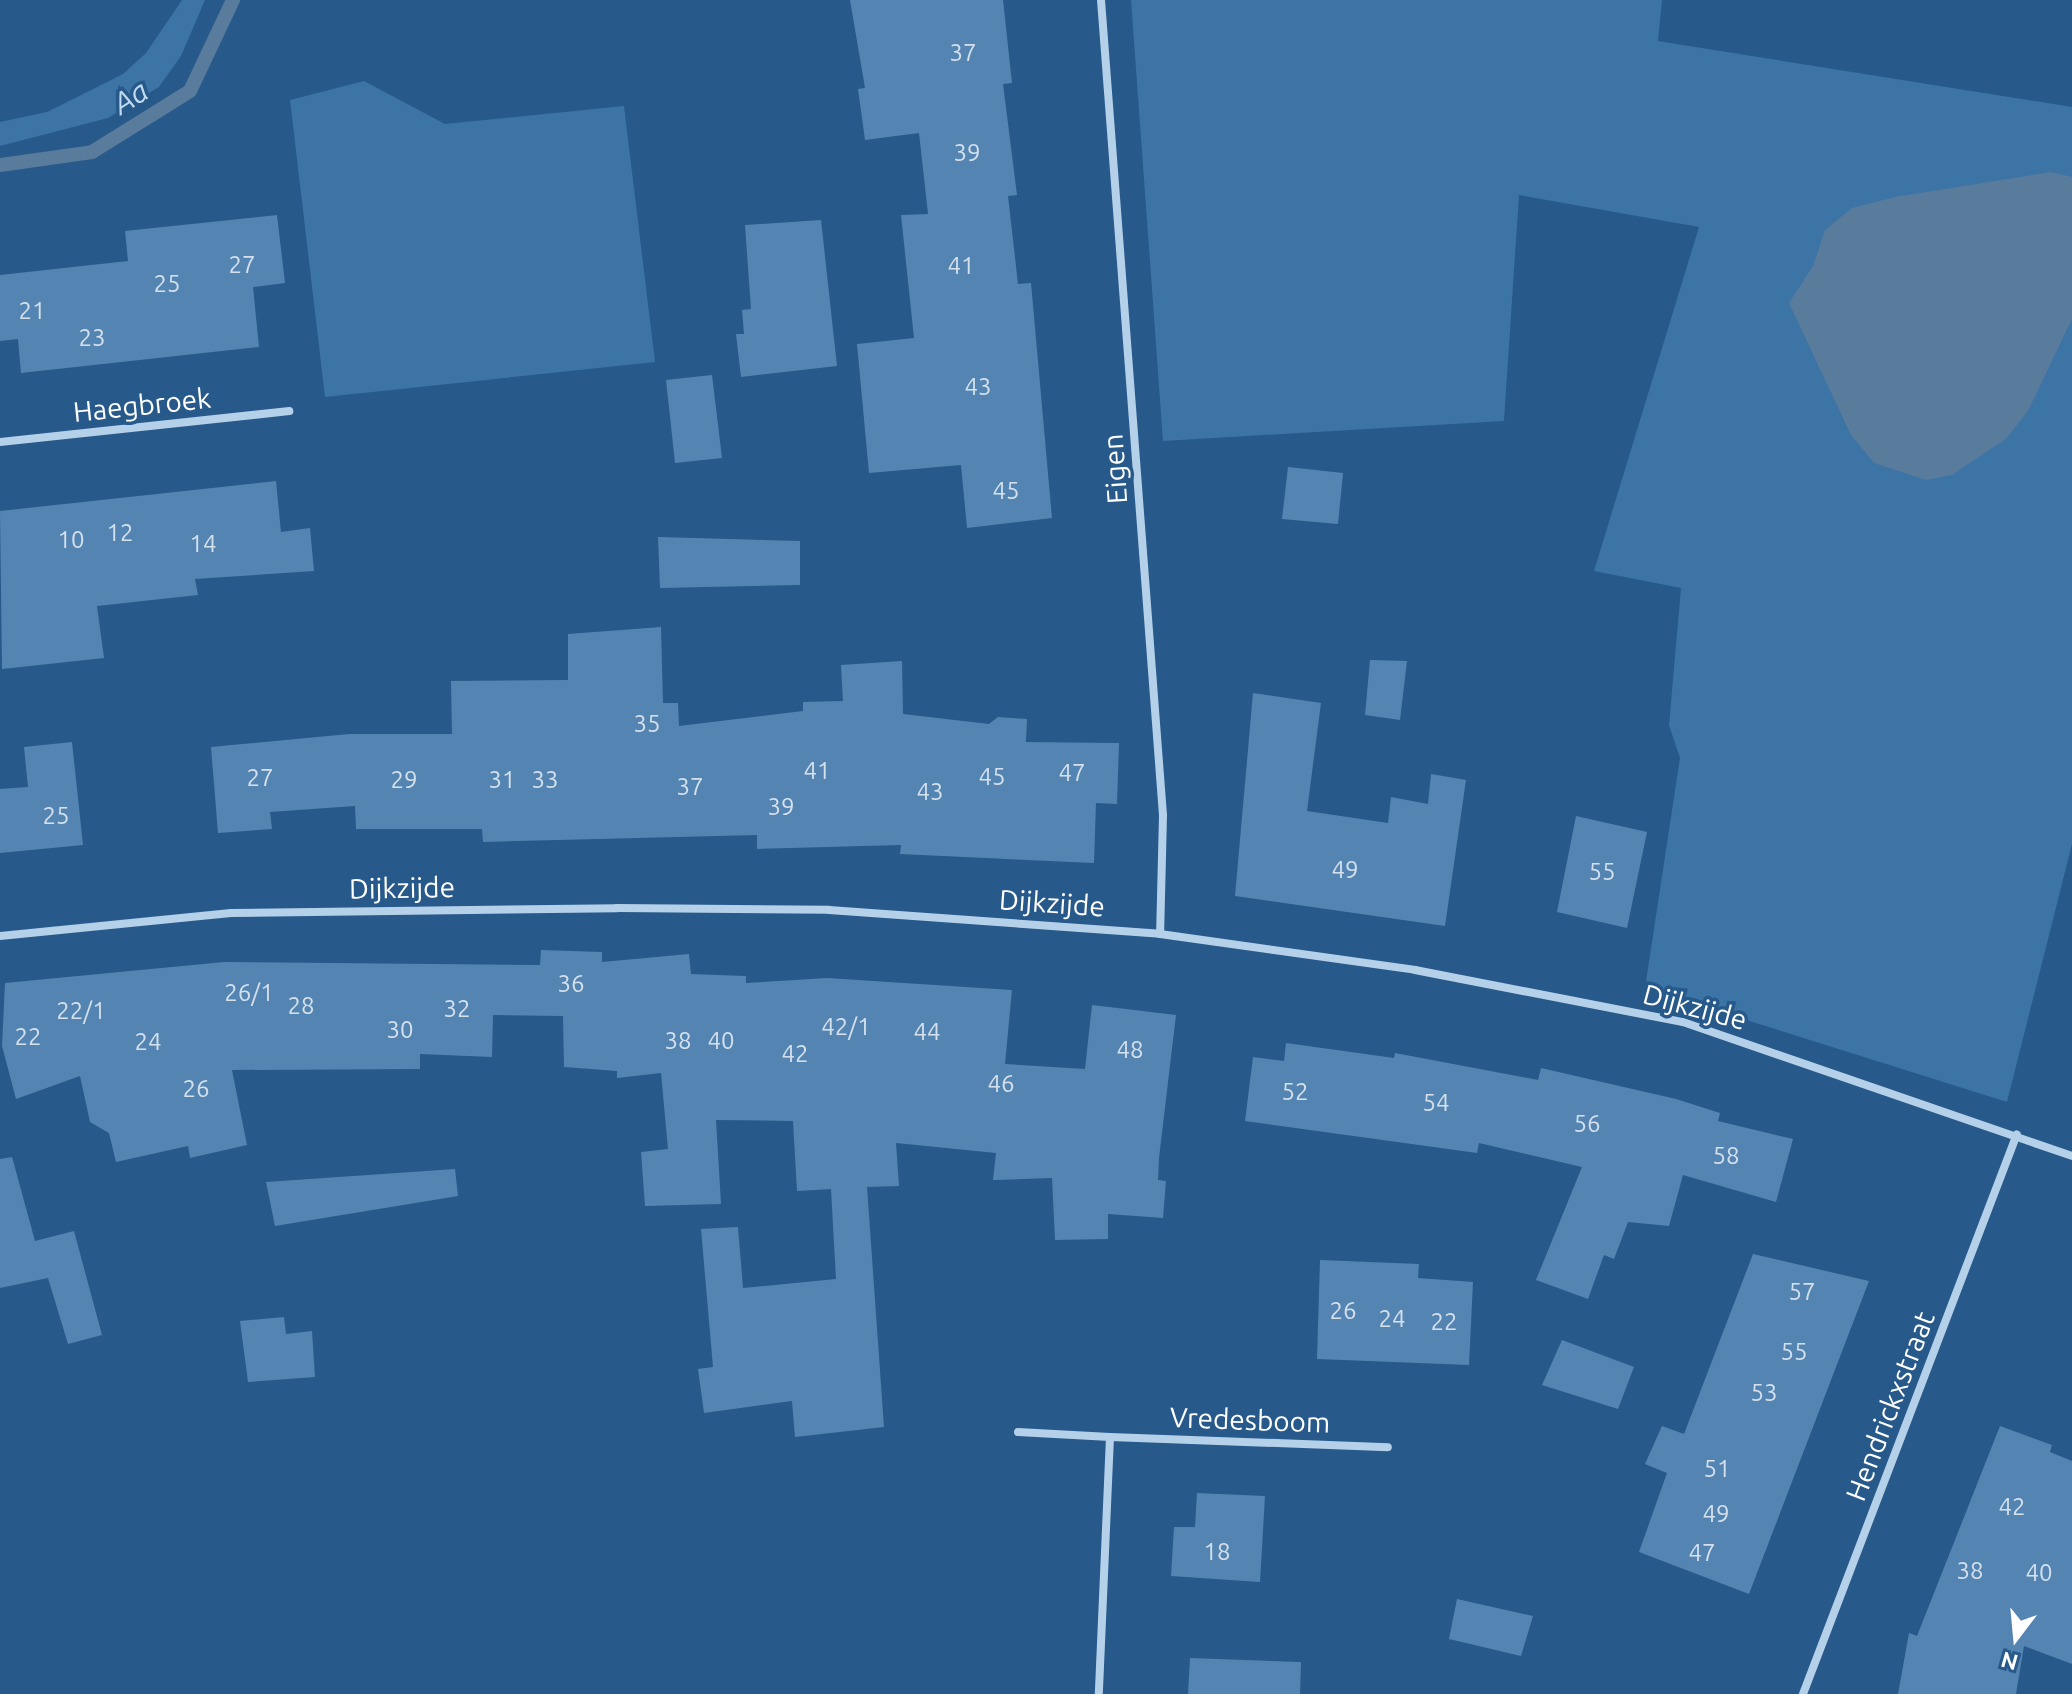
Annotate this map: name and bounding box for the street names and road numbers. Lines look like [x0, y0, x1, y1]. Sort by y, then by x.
street label: Haegbroek [71, 381, 213, 429]
street label: Eigen [1096, 433, 1134, 505]
street label: Dijkzijde [349, 870, 455, 906]
street label: Dijkzijde [998, 883, 1106, 923]
street label: Dijkzijde [1640, 977, 1750, 1037]
street label: Hendrickxstraat [1838, 1307, 1942, 1505]
street label: Vredesboom [1169, 1400, 1331, 1440]

